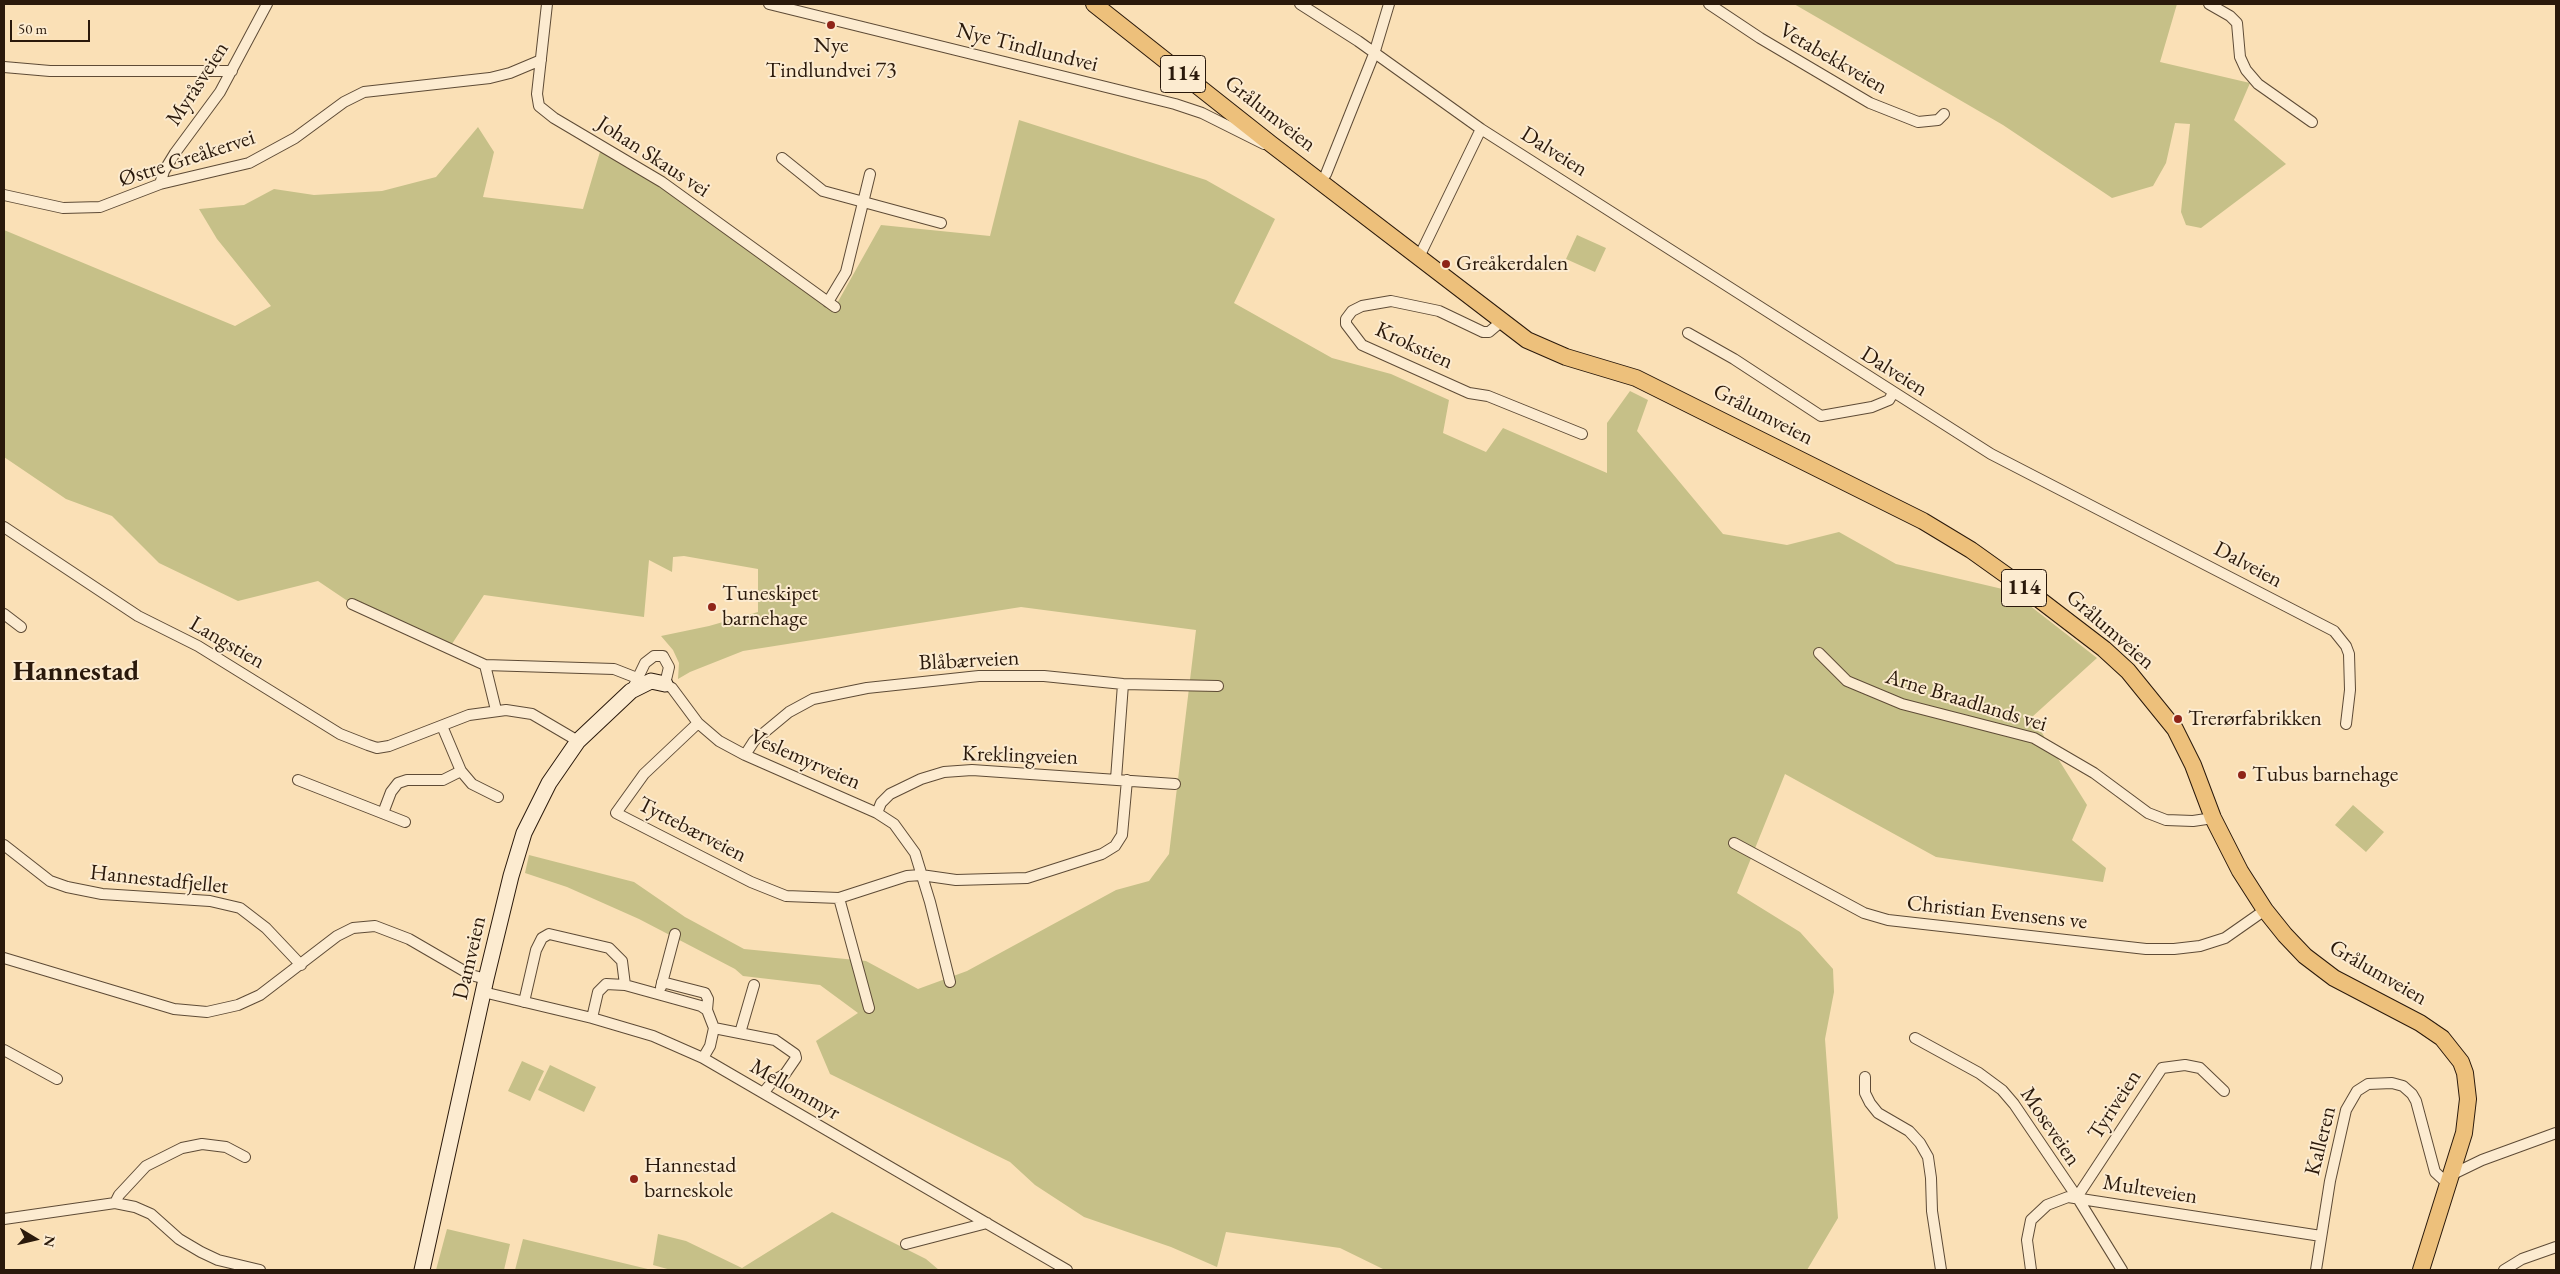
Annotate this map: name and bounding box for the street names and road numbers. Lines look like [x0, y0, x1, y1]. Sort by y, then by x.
street label: Vetabekkveien [1774, 17, 1892, 101]
street label: Nye Tindlundvei [953, 18, 1101, 78]
street label: Myråsveien [161, 37, 235, 131]
road number: 114 [1160, 56, 1206, 92]
street label: Grålumveien [1219, 70, 1321, 158]
street label: Johan Skaus vei [591, 111, 715, 203]
street label: Dalveien [1516, 121, 1592, 183]
street label: Østre Greåkervei [116, 125, 258, 193]
street label: Krokstien [1371, 317, 1457, 375]
street label: Dalveien [1856, 341, 1932, 403]
street label: Grålumveien [1709, 379, 1817, 451]
street label: Dalveien [2209, 536, 2287, 594]
road number: 114 [2002, 570, 2046, 606]
street label: Grålumveien [2060, 584, 2160, 676]
street label: Langstien [185, 611, 269, 675]
street label: Blåbærveien [918, 645, 1020, 677]
street label: Arne Braadlands vei [1882, 664, 2050, 738]
street label: Veslemyrveien [745, 724, 865, 796]
street label: Kreklingveien [961, 741, 1079, 771]
street label: Tyttebærveien [633, 791, 751, 869]
street label: Hannestadfjellet [89, 860, 229, 900]
street label: Christian Evensens ve [1905, 890, 2089, 936]
street label: Damveien [448, 914, 492, 1002]
street label: Grålumveien [2324, 934, 2432, 1012]
street label: Mellommyr [745, 1054, 845, 1126]
street label: Tyriveien [2083, 1065, 2147, 1145]
street label: Moseveien [2014, 1083, 2086, 1171]
street label: Kalleren [2300, 1104, 2342, 1178]
street label: Multeveien [2101, 1169, 2199, 1211]

